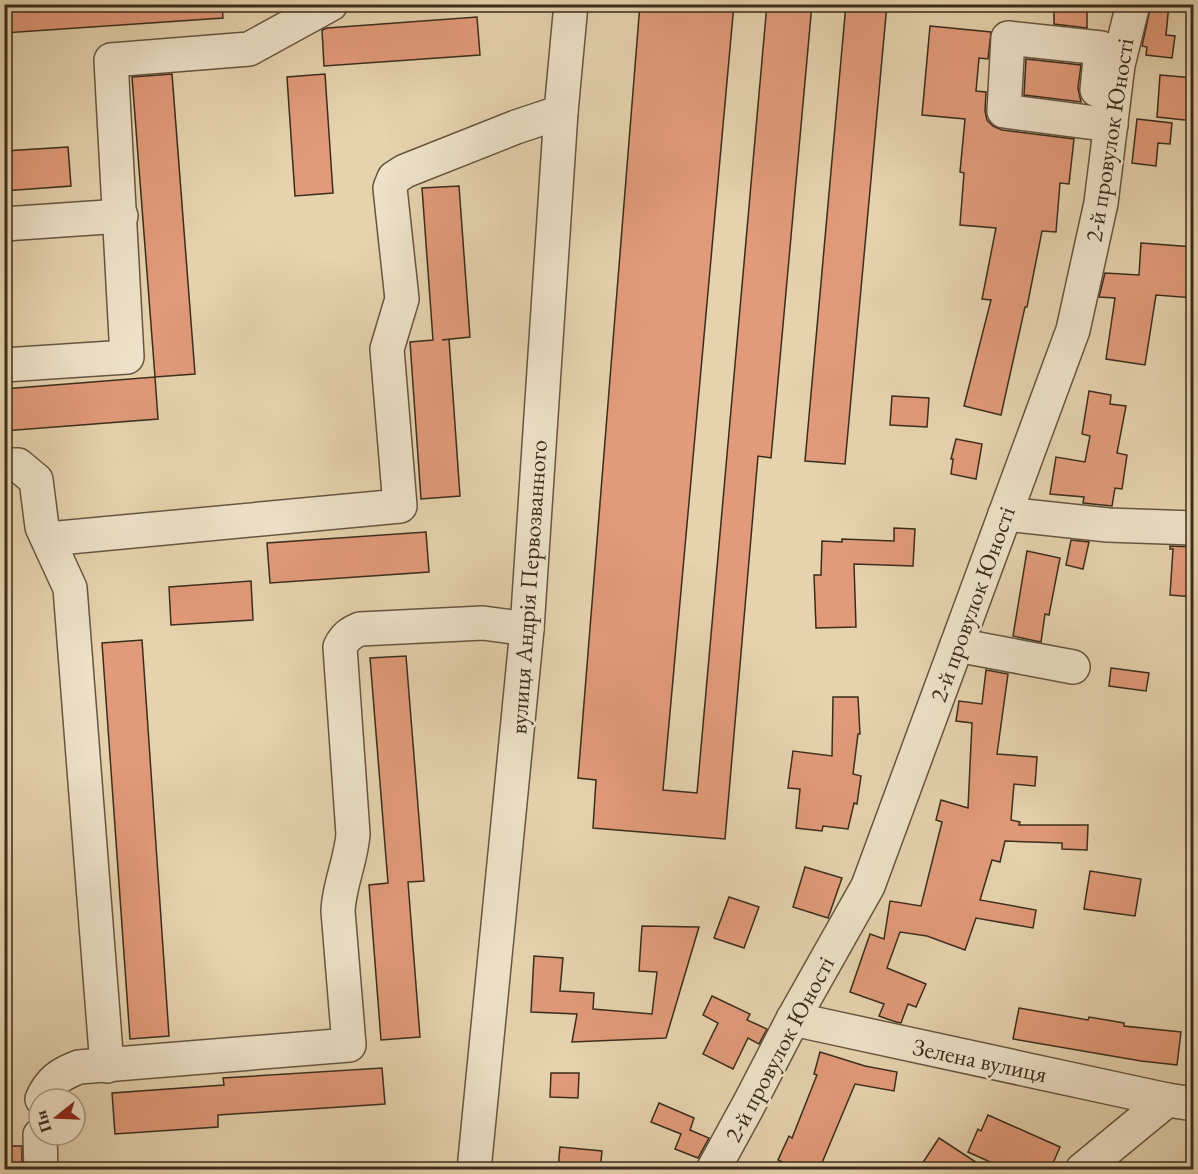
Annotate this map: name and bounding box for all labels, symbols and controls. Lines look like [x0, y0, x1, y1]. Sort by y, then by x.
street label: 2-й провулок Юності [1078, 36, 1140, 244]
street label: вулиця Андрія Первозванного [502, 439, 554, 735]
street label: 2-й провулок Юності [922, 502, 1022, 706]
street label: 2-й провулок Юності [717, 951, 841, 1147]
street label: Зелена вулиця [910, 1031, 1050, 1089]
north arrow [27, 1087, 87, 1147]
text: Пн [30, 1108, 57, 1135]

